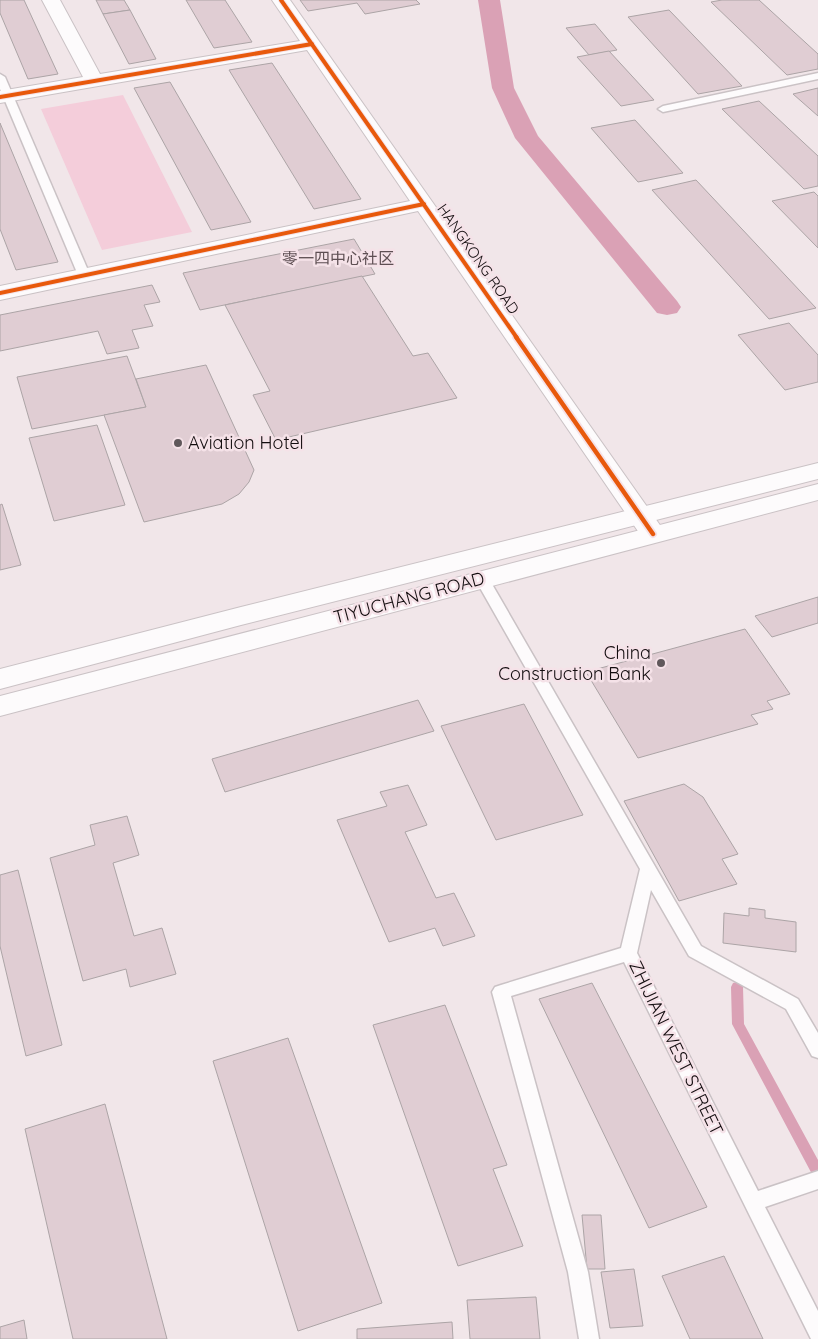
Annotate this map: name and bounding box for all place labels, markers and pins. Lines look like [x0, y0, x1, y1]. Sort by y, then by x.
place label: Aviation Hotel [188, 431, 304, 454]
marker: Aviation Hotel [172, 437, 184, 449]
place label: China Construction Bank [498, 641, 651, 685]
marker: China Construction Bank [655, 657, 667, 669]

